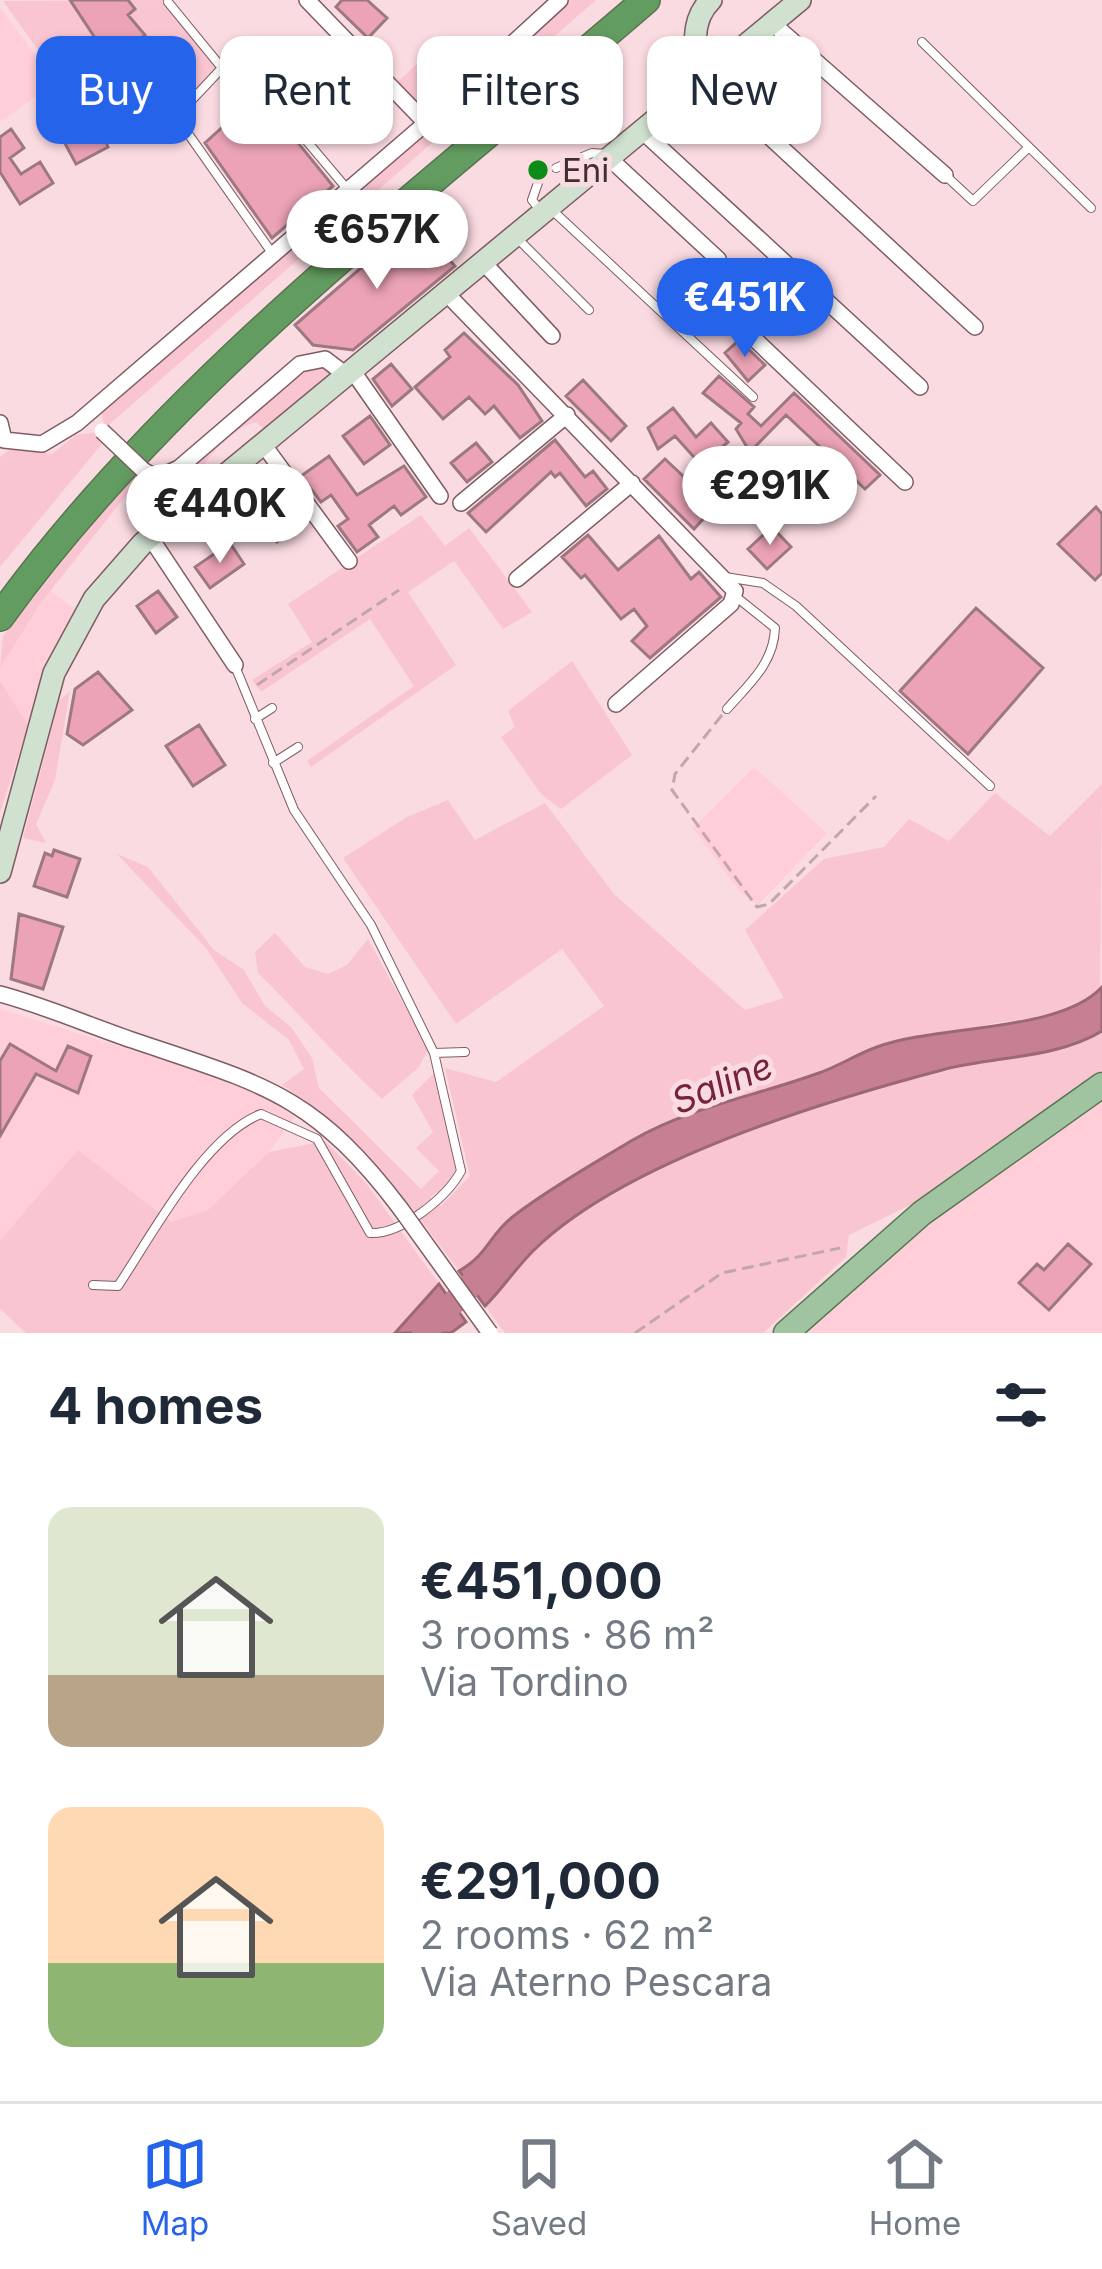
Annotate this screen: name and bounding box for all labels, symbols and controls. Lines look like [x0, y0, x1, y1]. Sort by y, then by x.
chip: Buy [36, 36, 196, 144]
chip: Rent [220, 36, 393, 144]
chip: Filters [417, 36, 623, 144]
chip: New [647, 36, 821, 144]
place label: Eni [562, 150, 609, 190]
marker: Eni [525, 157, 551, 183]
pin: €657K [293, 190, 461, 292]
text: €657K [313, 205, 441, 252]
pin: €451K [661, 258, 829, 360]
text: €451K [684, 273, 806, 320]
pin: €291K [686, 446, 854, 548]
text: €291K [709, 461, 831, 508]
pin: €440K [136, 464, 304, 566]
text: €440K [153, 479, 287, 526]
water label: Saline [665, 1043, 779, 1123]
icon: filters [988, 1372, 1054, 1438]
text: 4 homes [48, 1375, 263, 1436]
text: €451,000 [420, 1550, 663, 1611]
icon: home [144, 1555, 288, 1699]
text: 3 rooms · 86 m² [420, 1611, 714, 1658]
text: Via Tordino [420, 1658, 629, 1705]
text: €291,000 [420, 1850, 661, 1911]
icon: home [144, 1855, 288, 1999]
text: 2 rooms · 62 m² [420, 1911, 714, 1958]
text: Via Aterno Pescara [420, 1958, 772, 2005]
tab: Map [141, 2131, 209, 2243]
tab: Saved [491, 2131, 587, 2243]
tab: Home [869, 2131, 961, 2243]

